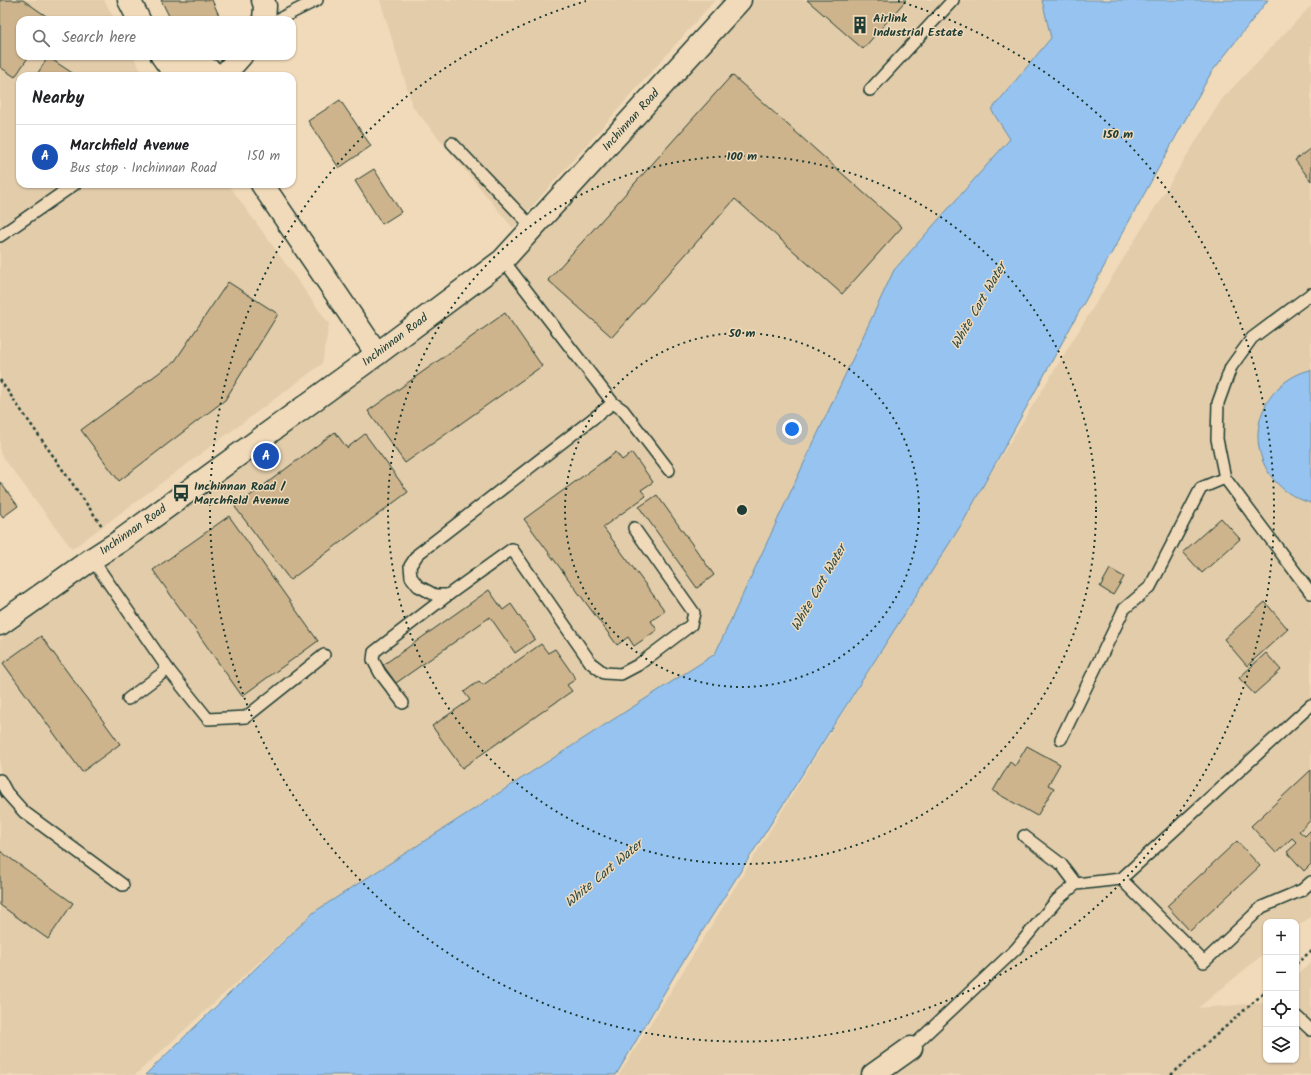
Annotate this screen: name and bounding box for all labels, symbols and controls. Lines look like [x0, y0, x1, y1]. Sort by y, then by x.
place label: Airlink Industrial Estate [873, 9, 963, 42]
building icon: Airlink Industrial Estate [850, 15, 870, 35]
search box [16, 16, 296, 60]
text: Search here [62, 26, 136, 50]
icon: search [30, 27, 52, 49]
street label: Inchinnan Road [598, 84, 665, 156]
text: Nearby [32, 85, 84, 112]
text: 150 m [1103, 125, 1133, 144]
text: Marchfield Avenue [70, 134, 189, 158]
text: A [41, 146, 49, 167]
text: 150 m [247, 146, 280, 167]
text: 100 m [727, 147, 757, 166]
text: Bus stop · Inchinnan Road [70, 158, 216, 179]
water label: White Cart Water [946, 257, 1013, 353]
street label: Inchinnan Road [358, 308, 433, 371]
text: 50 m [728, 324, 756, 343]
your location [782, 419, 802, 439]
pin: A [253, 441, 279, 471]
place label: Inchinnan Road / Marchfield Avenue [194, 477, 289, 510]
bus stop icon: Inchinnan Road / Marchfield Avenue [171, 483, 191, 503]
street label: Inchinnan Road [95, 499, 171, 560]
centre of rings [735, 503, 749, 517]
water label: White Cart Water [786, 539, 853, 635]
water label: White Cart Water [560, 833, 650, 913]
map controls [1263, 919, 1299, 1063]
button: + [1263, 919, 1299, 955]
button: − [1263, 955, 1299, 991]
button: locate [1263, 991, 1299, 1027]
button: layers [1263, 1027, 1299, 1063]

